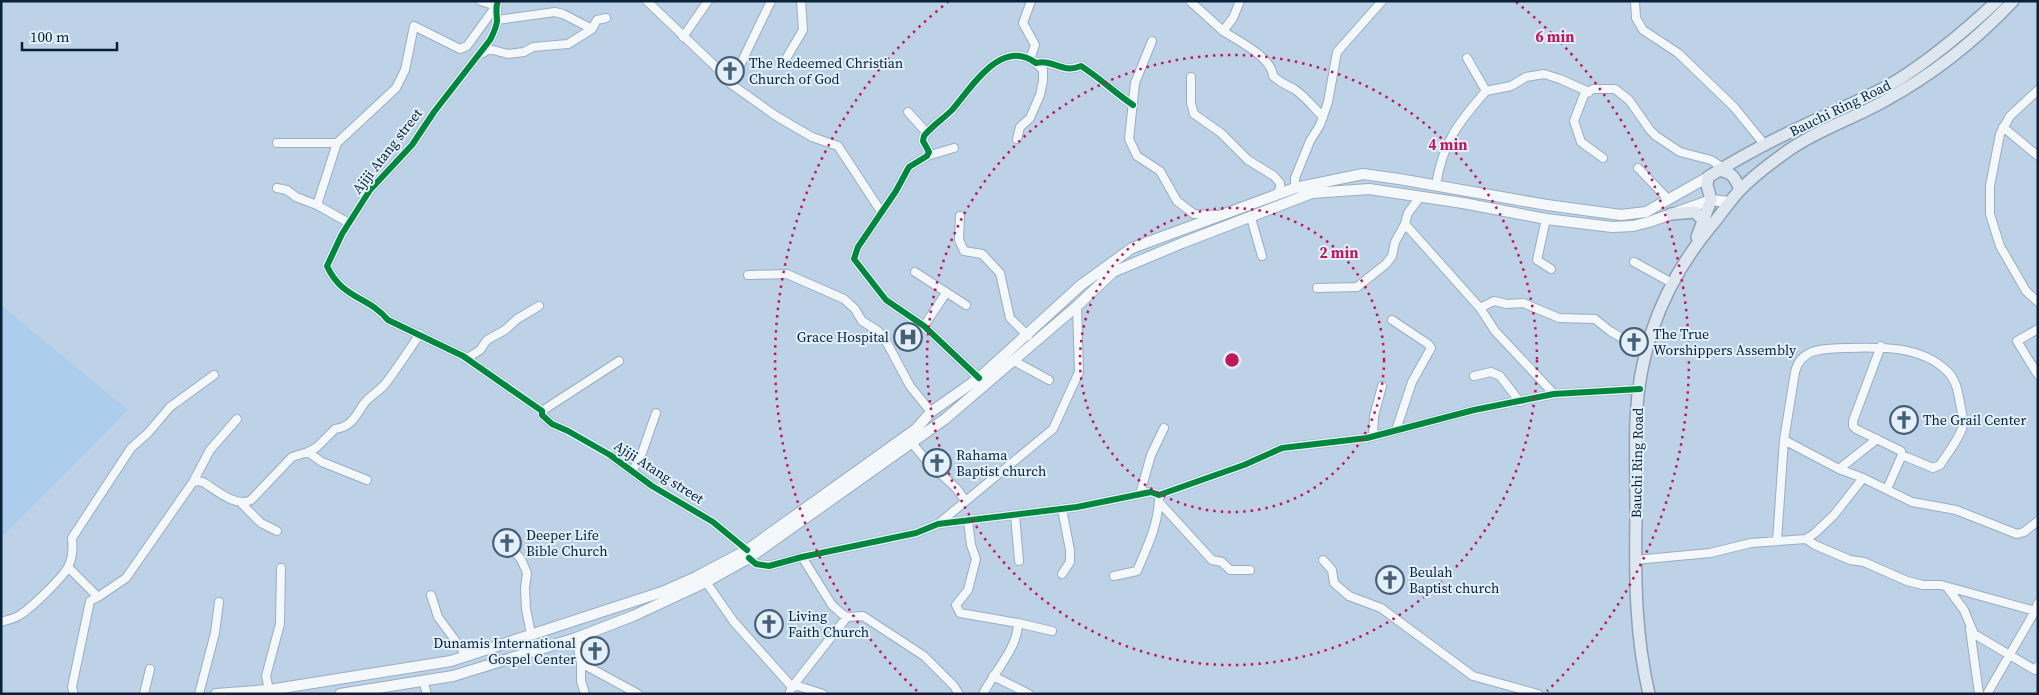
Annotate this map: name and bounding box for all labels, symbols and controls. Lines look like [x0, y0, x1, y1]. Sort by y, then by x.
scale bar [22, 20, 118, 52]
text: 100 m [30, 26, 70, 47]
text: 6 min [1536, 26, 1574, 47]
place label: The Redeemed Christian Church of God [749, 53, 904, 89]
church icon: The Redeemed Christian Church of God [715, 56, 745, 86]
street label: Bauchi Ring Road [1786, 75, 1894, 141]
street label: Ajiji Atang street [347, 104, 427, 198]
text: 4 min [1429, 134, 1467, 155]
text: 2 min [1320, 242, 1358, 263]
hospital icon: Grace Hospital [893, 322, 923, 352]
place label: The True Worshippers Assembly [1653, 324, 1797, 360]
place label: Grace Hospital [797, 327, 889, 347]
church icon: The True Worshippers Assembly [1619, 327, 1649, 357]
centre of rings [1223, 351, 1241, 369]
church icon: The Grail Center [1889, 405, 1919, 435]
street label: Bauchi Ring Road [1626, 408, 1648, 518]
place label: The Grail Center [1923, 410, 2026, 430]
street label: Ajiji Atang street [610, 435, 708, 509]
place label: Rahama Baptist church [956, 445, 1046, 481]
church icon: Rahama Baptist church [922, 448, 952, 478]
place label: Deeper Life Bible Church [526, 525, 608, 561]
church icon: Deeper Life Bible Church [492, 528, 522, 558]
place label: Beulah Baptist church [1409, 562, 1499, 598]
church icon: Beulah Baptist church [1375, 565, 1405, 595]
place label: Living Faith Church [788, 606, 869, 642]
church icon: Living Faith Church [754, 609, 784, 639]
place label: Dunamis International Gospel Center [433, 633, 576, 669]
church icon: Dunamis International Gospel Center [580, 636, 610, 666]

